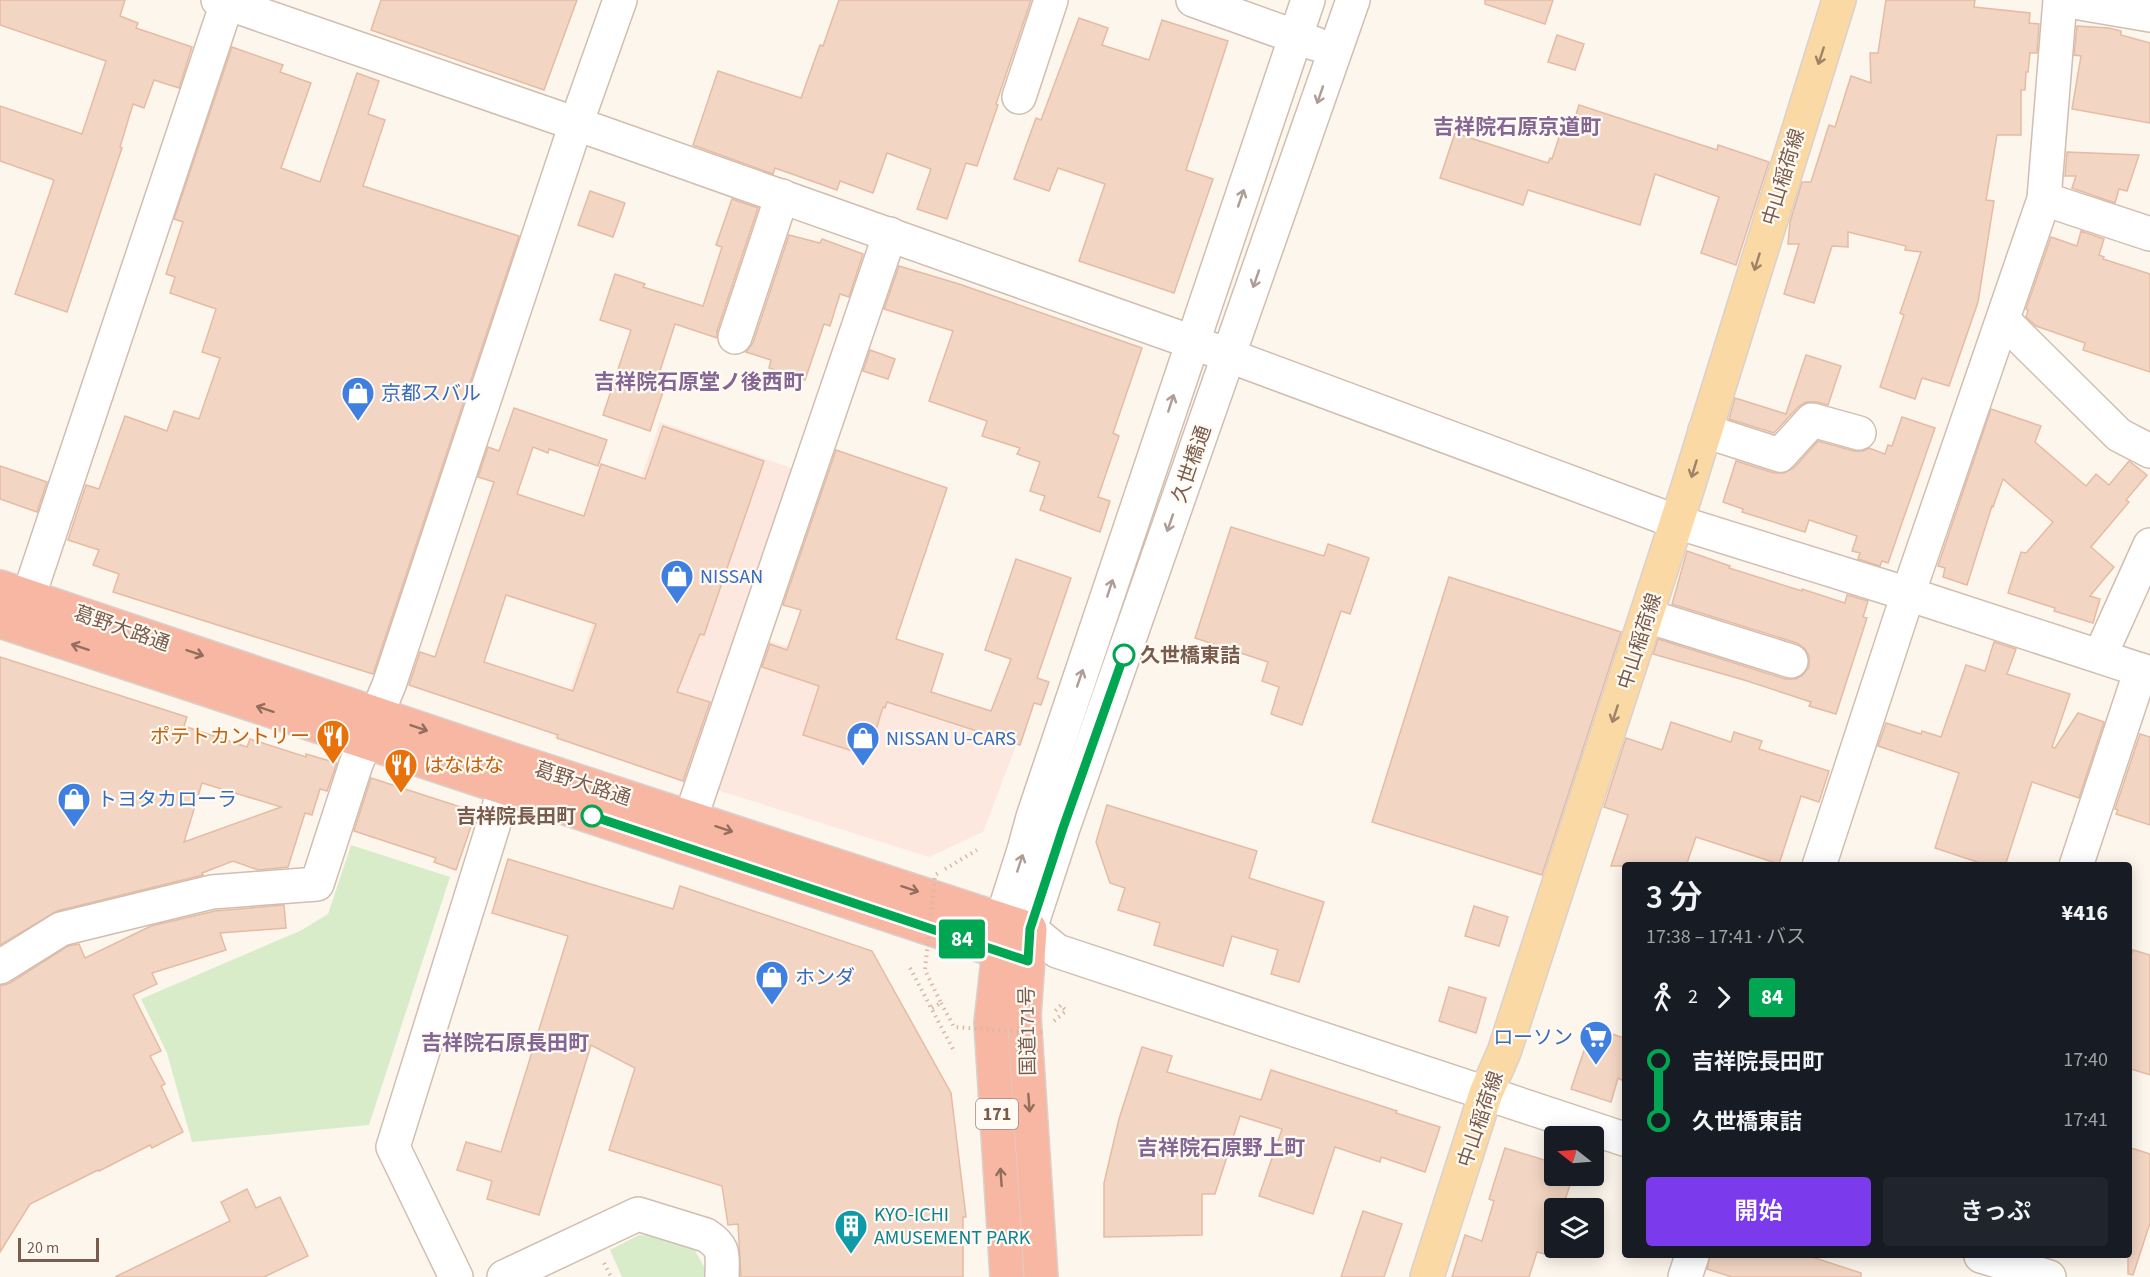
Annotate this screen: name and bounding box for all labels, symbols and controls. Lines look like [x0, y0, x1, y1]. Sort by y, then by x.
one-way arrow [1815, 46, 1826, 65]
one-way arrow [1313, 85, 1324, 104]
district label: 吉祥院石原京道町 [1433, 112, 1601, 142]
street label: 中山稲荷線 [1756, 125, 1812, 229]
one-way arrow [1236, 189, 1247, 208]
one-way arrow [1751, 252, 1762, 271]
one-way arrow [1249, 269, 1260, 288]
district label: 吉祥院石原堂ノ後西町 [594, 367, 804, 397]
shop icon: 京都スバル [340, 375, 376, 422]
place label: 京都スバル [381, 380, 481, 408]
one-way arrow [1167, 394, 1178, 412]
street label: 久世橋通 [1166, 422, 1218, 507]
one-way arrow [1688, 459, 1699, 478]
one-way arrow [1164, 513, 1175, 532]
shop icon: NISSAN [659, 558, 695, 605]
place label: NISSAN [700, 563, 763, 591]
one-way arrow [1105, 579, 1116, 598]
street label: 中山稲荷線 [1611, 589, 1669, 693]
street label: 葛野大路通 [70, 599, 174, 658]
one-way arrow [71, 641, 90, 652]
place label: 久世橋東詰 [1140, 642, 1240, 670]
marker: 久世橋東詰 [1113, 644, 1135, 666]
one-way arrow [185, 648, 204, 659]
one-way arrow [1075, 669, 1086, 688]
one-way arrow [256, 702, 275, 713]
one-way arrow [1608, 704, 1619, 723]
restaurant icon: ポテトカントリー [315, 718, 351, 765]
shop icon: NISSAN U-CARS [845, 720, 881, 767]
place label: ポテトカントリー [150, 723, 310, 751]
one-way arrow [410, 723, 429, 734]
place label: NISSAN U-CARS [886, 725, 1016, 753]
restaurant icon: はなはな [383, 747, 419, 794]
place label: はなはな [424, 752, 504, 780]
street label: 葛野大路通 [531, 755, 635, 813]
shop icon: トヨタカローラ [56, 781, 92, 828]
place label: トヨタカローラ [97, 786, 237, 814]
place label: 吉祥院長田町 [456, 803, 576, 831]
marker: 吉祥院長田町 [581, 805, 603, 827]
one-way arrow [714, 824, 733, 835]
one-way arrow [1015, 854, 1026, 873]
text: 3 分 [1646, 874, 1703, 921]
one-way arrow [900, 884, 919, 895]
text: ¥416 [2062, 897, 2108, 929]
line badge: 84 [935, 920, 989, 958]
text: 17:38 – 17:41 · バス [1646, 923, 1806, 951]
text: 84 [951, 924, 973, 954]
shop icon: ホンダ [754, 959, 790, 1006]
place label: ホンダ [795, 964, 855, 992]
icon: walk [1646, 981, 1679, 1014]
icon: forward [1707, 981, 1740, 1014]
text: 84 [1761, 982, 1783, 1012]
text: 2 [1688, 983, 1698, 1011]
street label: 国道171号 [1013, 986, 1043, 1076]
supermarket icon: ローソン [1578, 1019, 1614, 1066]
place label: ローソン [1493, 1024, 1573, 1052]
district label: 吉祥院石原長田町 [421, 1028, 589, 1058]
text: 吉祥院長田町 [1692, 1046, 1824, 1078]
text: 17:40 [2063, 1046, 2108, 1074]
street label: 中山稲荷線 [1451, 1067, 1510, 1171]
one-way arrow [1024, 1093, 1035, 1113]
road number: 171 [976, 1099, 1018, 1129]
text: 久世橋東詰 [1692, 1106, 1802, 1138]
text: 17:41 [2063, 1106, 2108, 1134]
north arrow [1544, 1126, 1604, 1186]
map controls [1544, 1126, 1604, 1258]
district label: 吉祥院石原野上町 [1137, 1133, 1305, 1163]
one-way arrow [995, 1167, 1006, 1187]
button: 開始 [1646, 1177, 1871, 1246]
button: きっぷ [1883, 1177, 2108, 1246]
button: layers [1544, 1198, 1604, 1258]
place label: KYO-ICHI AMUSEMENT PARK [874, 1201, 1031, 1252]
building icon: KYO-ICHI AMUSEMENT PARK [833, 1208, 869, 1255]
scale bar [18, 1235, 99, 1262]
text: 20 m [27, 1237, 59, 1259]

